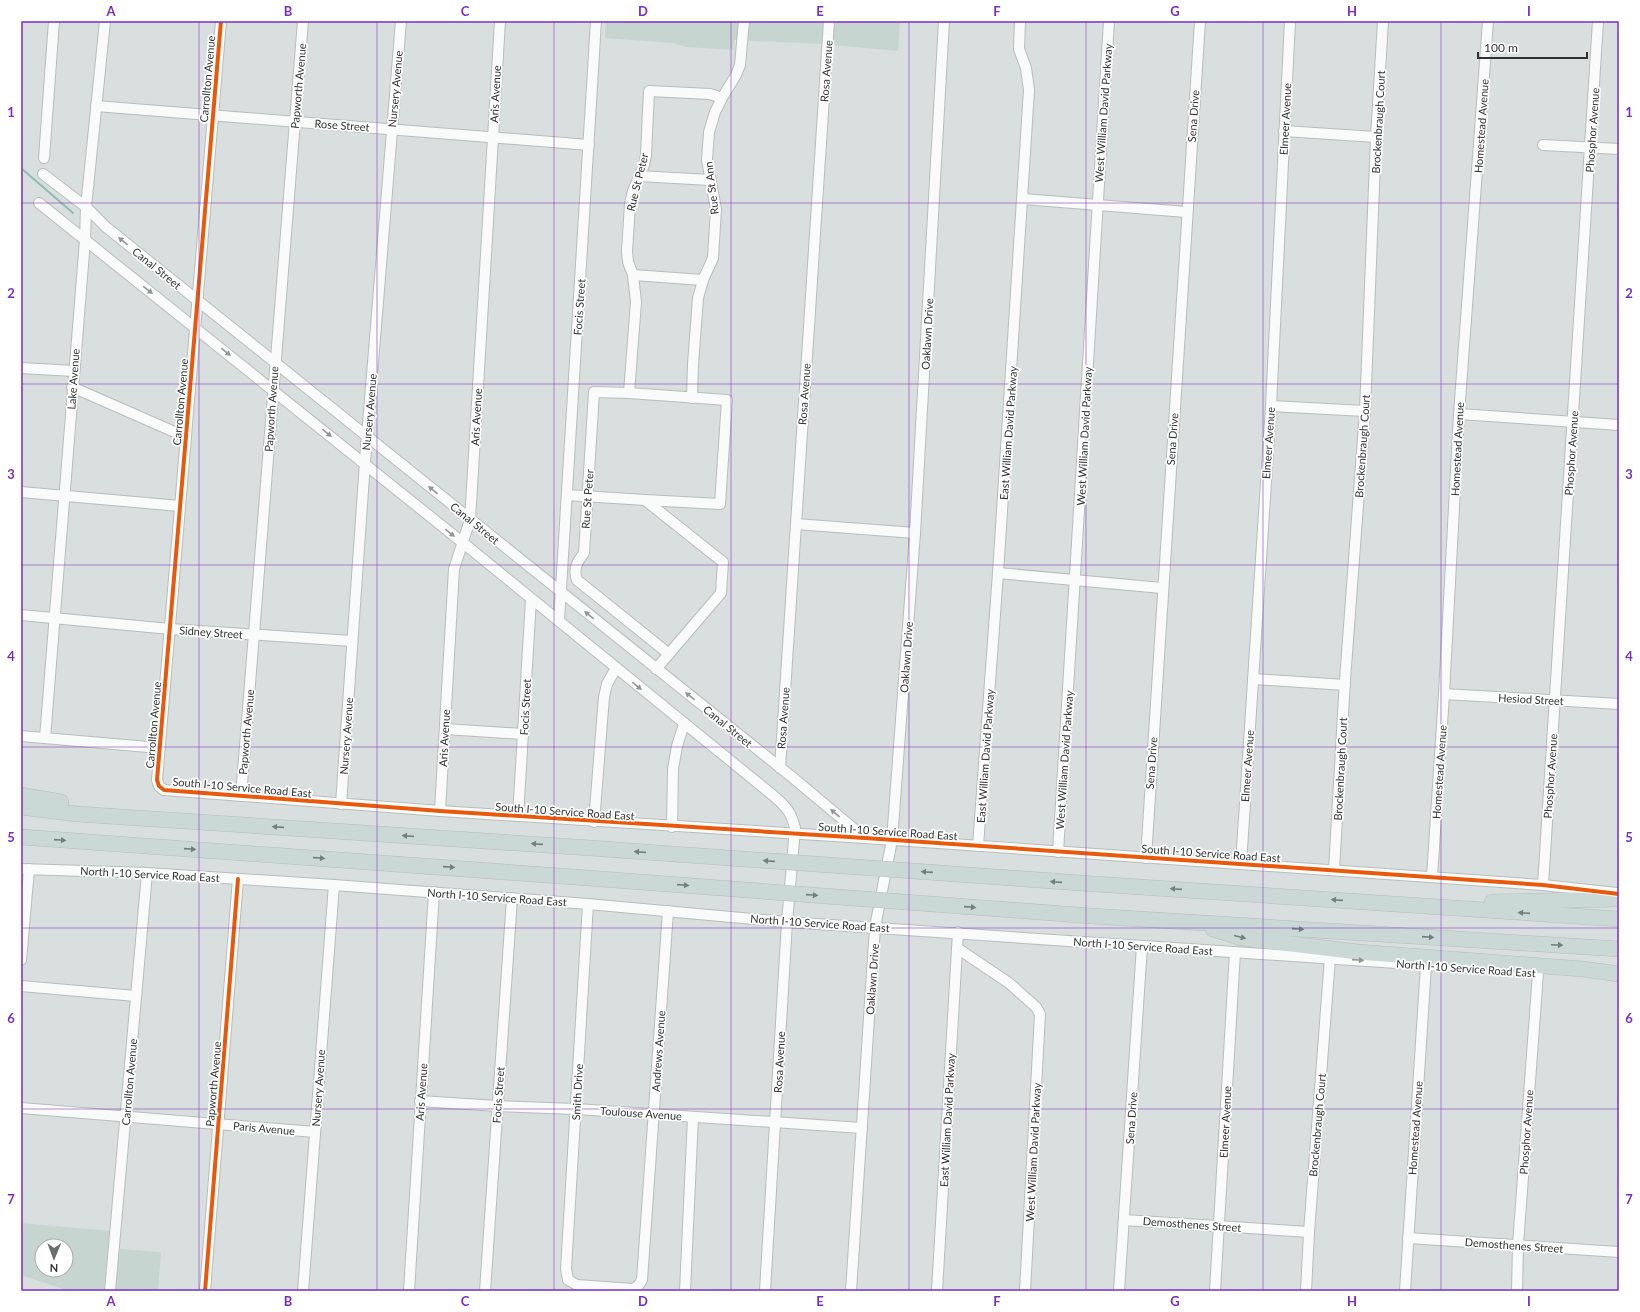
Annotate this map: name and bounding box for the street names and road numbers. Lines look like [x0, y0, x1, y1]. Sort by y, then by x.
street label: Carrollton Avenue [197, 35, 217, 123]
street label: Rosa Avenue [817, 40, 835, 102]
street label: Papworth Avenue [288, 43, 308, 129]
street label: West William David Parkway [1092, 43, 1114, 183]
street label: Nursery Avenue [385, 50, 405, 128]
street label: Aris Avenue [487, 65, 503, 123]
street label: Brockenbraugh Court [1369, 70, 1387, 174]
street label: Homestead Avenue [1471, 78, 1491, 173]
street label: Elmeer Avenue [1277, 82, 1293, 155]
street label: Phosphor Avenue [1583, 87, 1601, 173]
street label: Sena Drive [1185, 89, 1201, 143]
street label: Rose Street [314, 117, 370, 133]
street label: Rue St Peter [623, 151, 651, 213]
street label: Rue St Ann [701, 161, 721, 215]
street label: Canal Street [130, 244, 184, 292]
street label: Focis Street [571, 278, 587, 336]
street label: Oaklawn Drive [919, 298, 935, 370]
street label: Lake Avenue [64, 348, 82, 410]
street label: Carrollton Avenue [170, 358, 190, 446]
street label: Rosa Avenue [795, 363, 813, 425]
street label: East William David Parkway [997, 365, 1019, 500]
street label: Papworth Avenue [262, 366, 280, 452]
street label: West William David Parkway [1074, 366, 1094, 506]
street label: Nursery Avenue [359, 373, 379, 451]
street label: Aris Avenue [468, 388, 484, 446]
street label: Brockenbraugh Court [1352, 394, 1372, 498]
street label: Homestead Avenue [1448, 401, 1466, 496]
street label: Elmeer Avenue [1259, 406, 1277, 479]
street label: Phosphor Avenue [1562, 410, 1580, 496]
street label: Sena Drive [1164, 412, 1180, 466]
street label: Rue St Peter [578, 469, 596, 529]
street label: Canal Street [448, 499, 502, 547]
street label: Oaklawn Drive [897, 621, 915, 693]
street label: Sidney Street [179, 623, 243, 641]
street label: Focis Street [517, 678, 533, 736]
street label: Carrollton Avenue [143, 681, 163, 769]
street label: Rosa Avenue [774, 687, 792, 749]
street label: East William David Parkway [974, 688, 996, 823]
street label: Papworth Avenue [236, 689, 256, 775]
street label: West William David Parkway [1053, 690, 1075, 830]
street label: Hesiod Street [1498, 691, 1564, 707]
street label: Nursery Avenue [337, 697, 355, 775]
street label: Canal Street [701, 702, 755, 750]
street label: Aris Avenue [436, 709, 452, 767]
street label: Brockenbraugh Court [1331, 717, 1349, 821]
street label: Homestead Avenue [1429, 724, 1449, 819]
street label: Elmeer Avenue [1238, 729, 1256, 802]
street label: Phosphor Avenue [1541, 733, 1559, 819]
street label: Sena Drive [1143, 736, 1159, 790]
street label: South I-10 Service Road East [172, 774, 312, 800]
street label: South I-10 Service Road East [495, 800, 635, 822]
street label: South I-10 Service Road East [818, 820, 958, 842]
street label: South I-10 Service Road East [1141, 842, 1281, 864]
street label: North I-10 Service Road East [80, 864, 220, 884]
street label: North I-10 Service Road East [427, 886, 567, 908]
street label: North I-10 Service Road East [750, 912, 890, 934]
street label: North I-10 Service Road East [1073, 935, 1213, 957]
street label: Oaklawn Drive [863, 943, 881, 1015]
street label: North I-10 Service Road East [1396, 957, 1536, 979]
street label: Andrews Avenue [649, 1010, 667, 1092]
street label: Rosa Avenue [771, 1031, 787, 1093]
street label: Carrollton Avenue [119, 1038, 139, 1126]
street label: Papworth Avenue [203, 1041, 223, 1127]
street label: Nursery Avenue [309, 1049, 327, 1127]
street label: East William David Parkway [937, 1052, 957, 1187]
street label: Aris Avenue [413, 1063, 430, 1121]
street label: Smith Drive [569, 1063, 585, 1121]
street label: Focis Street [490, 1066, 506, 1124]
street label: Brockenbraugh Court [1306, 1073, 1328, 1177]
street label: Homestead Avenue [1405, 1080, 1425, 1175]
street label: West William David Parkway [1023, 1082, 1043, 1222]
street label: Elmeer Avenue [1217, 1085, 1233, 1158]
street label: Phosphor Avenue [1517, 1089, 1535, 1175]
street label: Sena Drive [1123, 1091, 1139, 1145]
street label: Toulouse Avenue [600, 1104, 683, 1122]
street label: Paris Avenue [232, 1119, 296, 1137]
street label: Demosthenes Street [1142, 1214, 1242, 1234]
street label: Demosthenes Street [1464, 1235, 1564, 1255]

